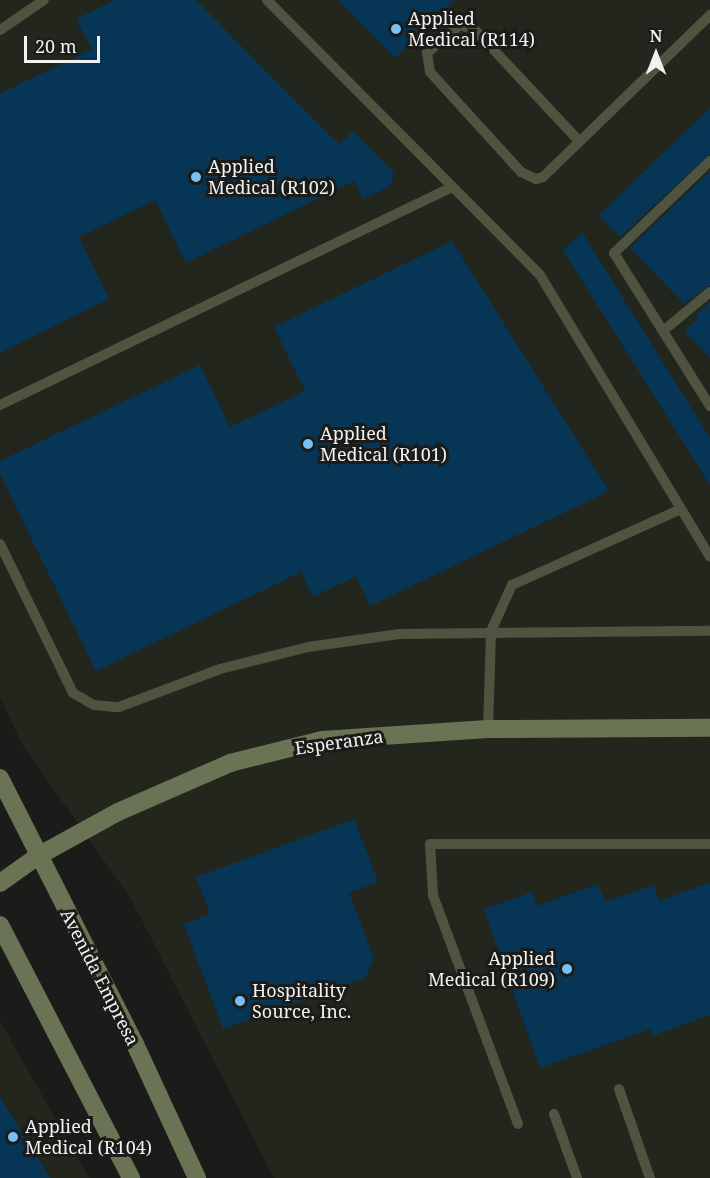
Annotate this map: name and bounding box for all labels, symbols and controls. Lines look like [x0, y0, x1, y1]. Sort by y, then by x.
place label: Applied Medical (R114) [408, 8, 535, 50]
marker: Applied Medical (R114) [389, 22, 403, 36]
scale bar [27, 24, 104, 62]
north arrow [626, 24, 686, 84]
text: N [650, 25, 662, 47]
text: 20 m [35, 34, 77, 58]
place label: Applied Medical (R102) [208, 156, 335, 198]
marker: Applied Medical (R102) [189, 170, 203, 184]
place label: Applied Medical (R101) [320, 423, 447, 466]
marker: Applied Medical (R101) [301, 437, 315, 451]
street label: Esperanza [293, 725, 385, 759]
street label: Avenida Empresa [56, 905, 144, 1049]
place label: Applied Medical (R109) [428, 948, 555, 990]
marker: Applied Medical (R109) [560, 962, 574, 976]
place label: Hospitality Source, Inc. [252, 980, 351, 1022]
marker: Hospitality Source, Inc. [233, 994, 247, 1008]
place label: Applied Medical (R104) [25, 1116, 152, 1158]
marker: Applied Medical (R104) [6, 1130, 20, 1144]

